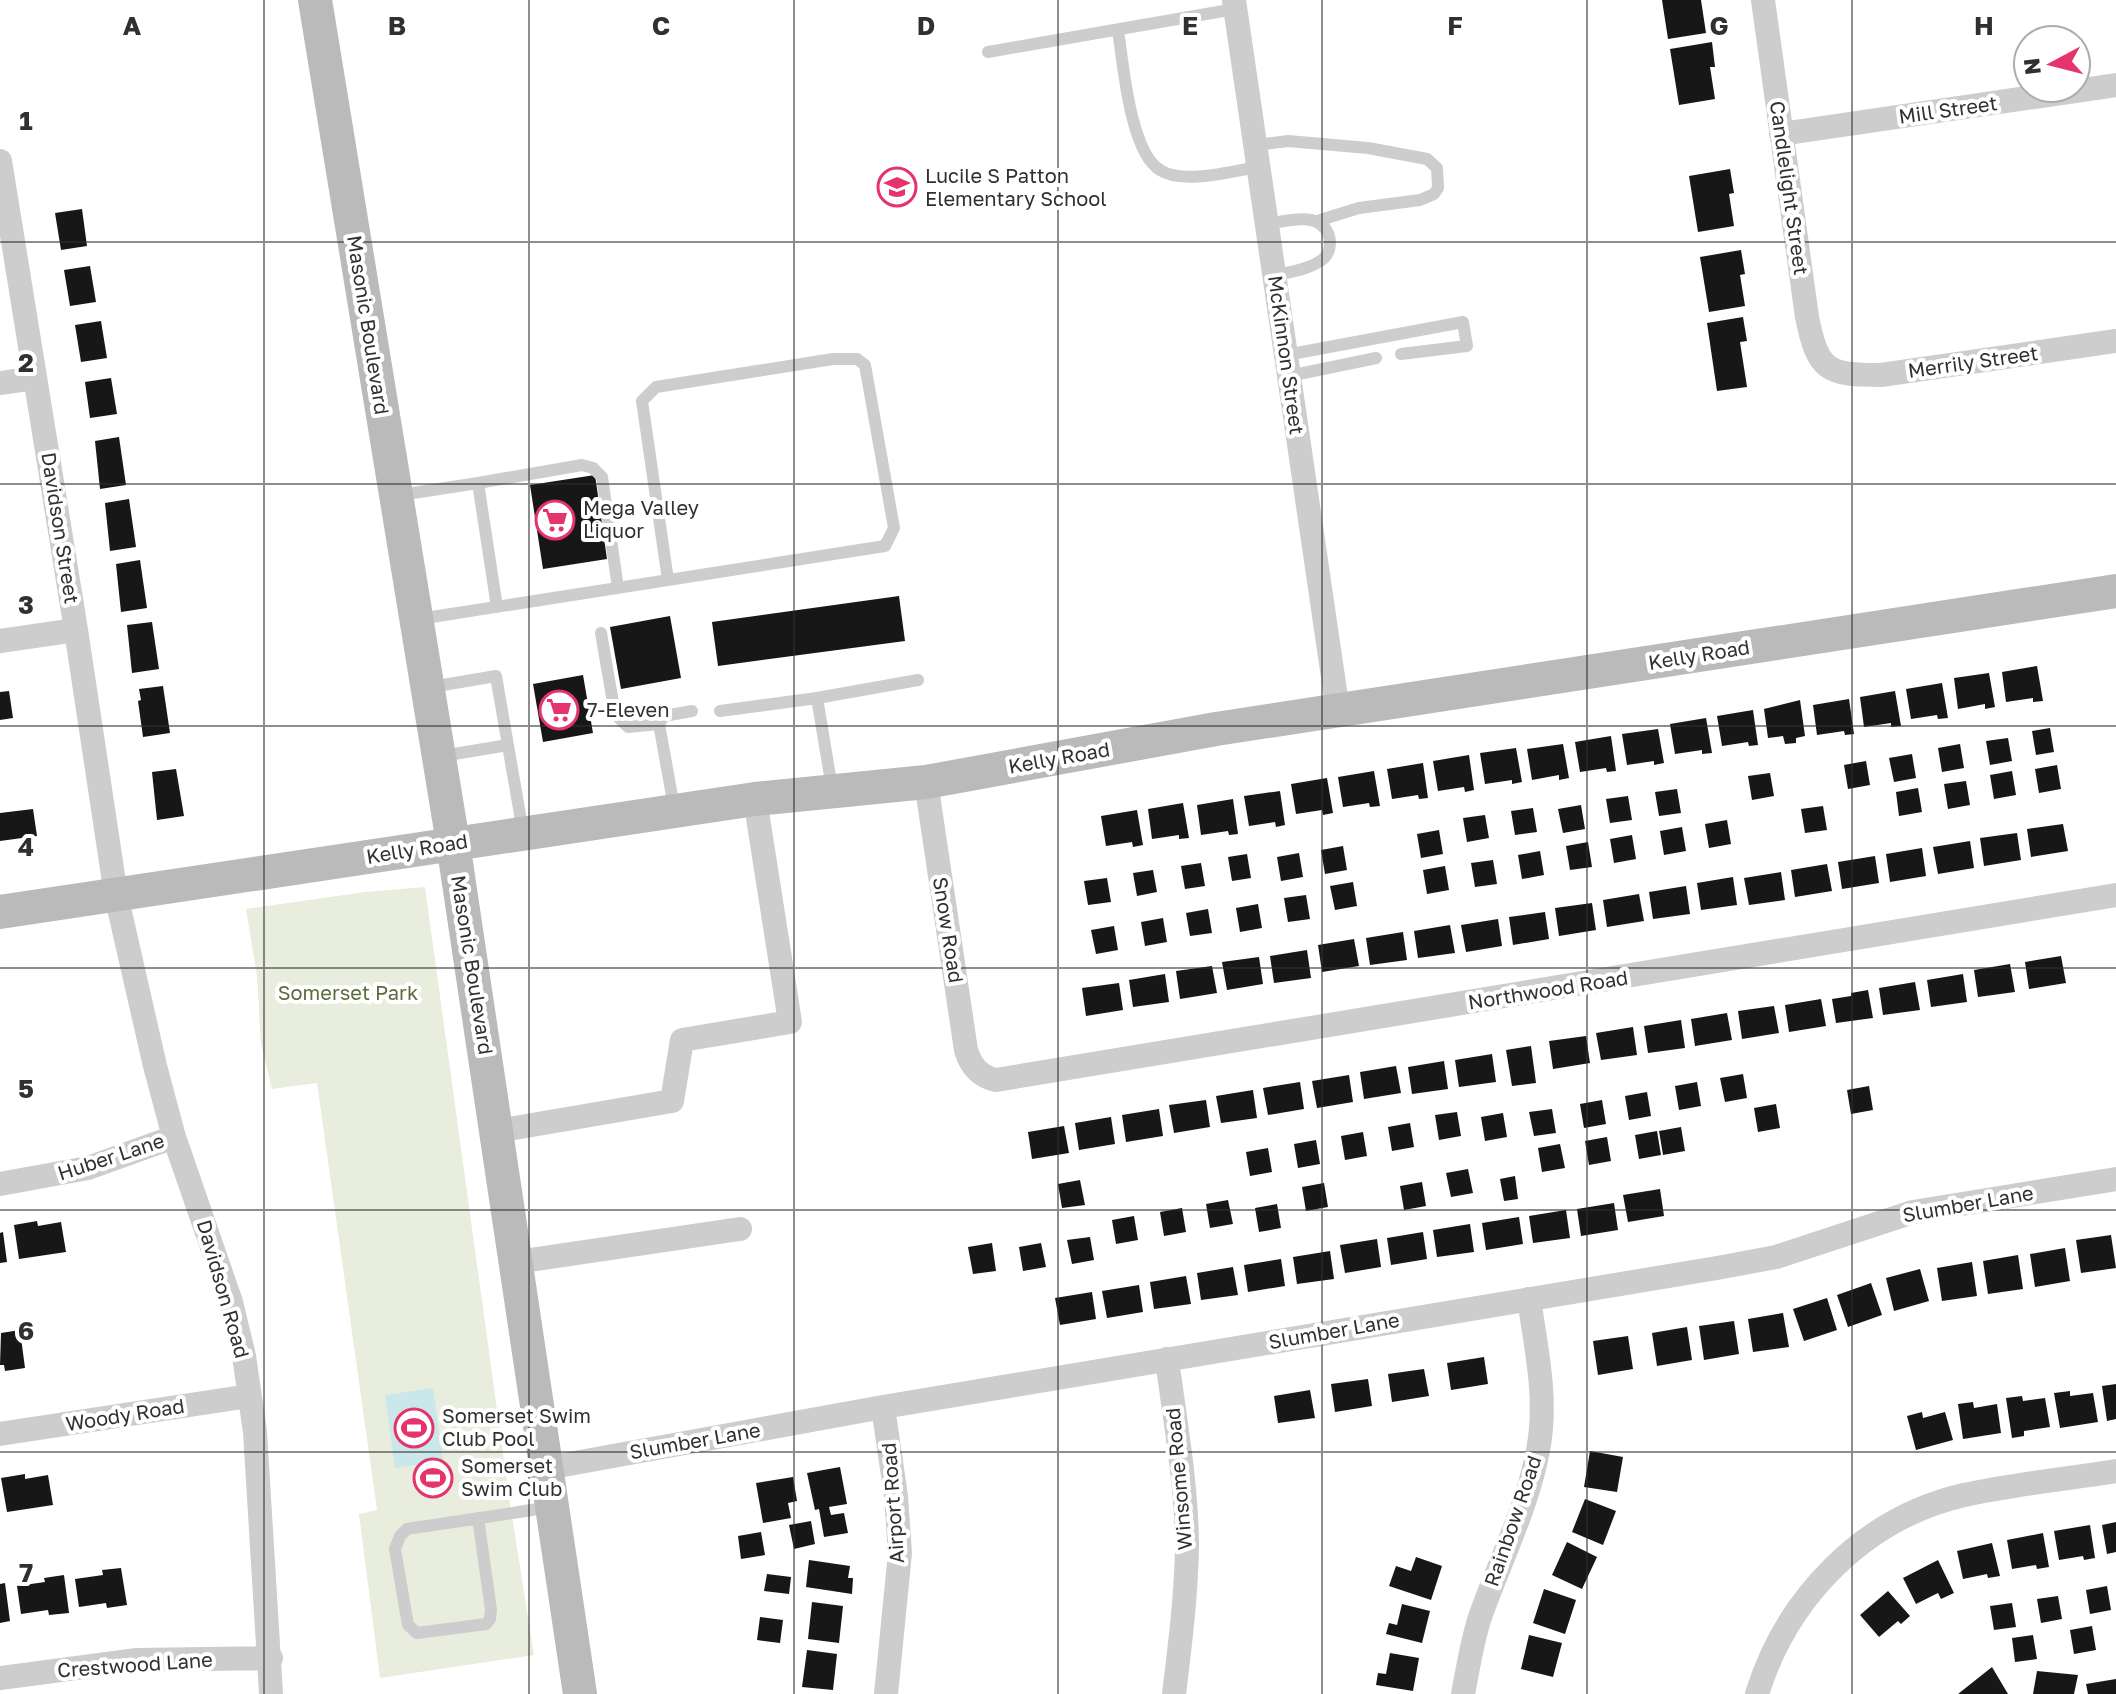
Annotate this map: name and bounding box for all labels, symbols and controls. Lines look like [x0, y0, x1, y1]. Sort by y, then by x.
text: A [123, 10, 142, 41]
text: B [388, 10, 406, 41]
text: C [652, 10, 670, 41]
text: D [917, 10, 935, 41]
text: E [1182, 10, 1198, 41]
text: F [1447, 10, 1463, 41]
text: G [1709, 10, 1729, 41]
text: H [1974, 10, 1994, 41]
north arrow [2012, 24, 2092, 104]
text: N [2017, 57, 2046, 76]
street label: Mill Street [1897, 90, 1999, 128]
street label: Candlelight Street [1766, 99, 1814, 277]
text: 1 [19, 105, 33, 136]
place label: Lucile S Patton Elementary School [925, 163, 1107, 210]
school or university icon: Lucile S Patton Elementary School [876, 166, 918, 208]
street label: Masonic Boulevard [343, 233, 395, 416]
street label: McKinnon Street [1264, 274, 1310, 436]
street label: Merrily Street [1906, 340, 2039, 382]
text: 2 [18, 347, 34, 378]
street label: Davidson Street [37, 450, 85, 605]
place label: Mega Valley Liquor [583, 495, 699, 542]
supermarket icon: Mega Valley Liquor [534, 499, 576, 541]
text: 3 [18, 589, 34, 620]
street label: Kelly Road [1646, 634, 1751, 674]
supermarket icon: 7-Eleven [538, 689, 580, 731]
place label: 7-Eleven [587, 697, 670, 721]
street label: Kelly Road [1006, 736, 1111, 778]
street label: Kelly Road [364, 828, 469, 868]
text: 4 [18, 831, 34, 862]
street label: Masonic Boulevard [447, 873, 499, 1056]
street label: Snow Road [929, 875, 969, 985]
street label: Northwood Road [1466, 965, 1630, 1014]
park label: Somerset Park [278, 980, 418, 1004]
text: 5 [18, 1073, 34, 1104]
street label: Huber Lane [54, 1128, 167, 1185]
street label: Slumber Lane [1900, 1180, 2035, 1226]
street label: Davidson Road [193, 1217, 255, 1361]
street label: Slumber Lane [1266, 1307, 1401, 1353]
text: 6 [18, 1315, 34, 1346]
street label: Woody Road [64, 1393, 186, 1435]
place label: Somerset Swim Club Pool [442, 1403, 591, 1450]
sports icon: Somerset Swim Club Pool [393, 1407, 435, 1449]
street label: Winsome Road [1160, 1407, 1196, 1551]
street label: Slumber Lane [627, 1417, 762, 1463]
street label: Airport Road [876, 1442, 908, 1564]
street label: Rainbow Road [1478, 1452, 1546, 1589]
place label: Somerset Swim Club [461, 1453, 562, 1500]
sports icon: Somerset Swim Club [412, 1457, 454, 1499]
text: 7 [19, 1557, 33, 1588]
street label: Crestwood Lane [56, 1647, 213, 1681]

